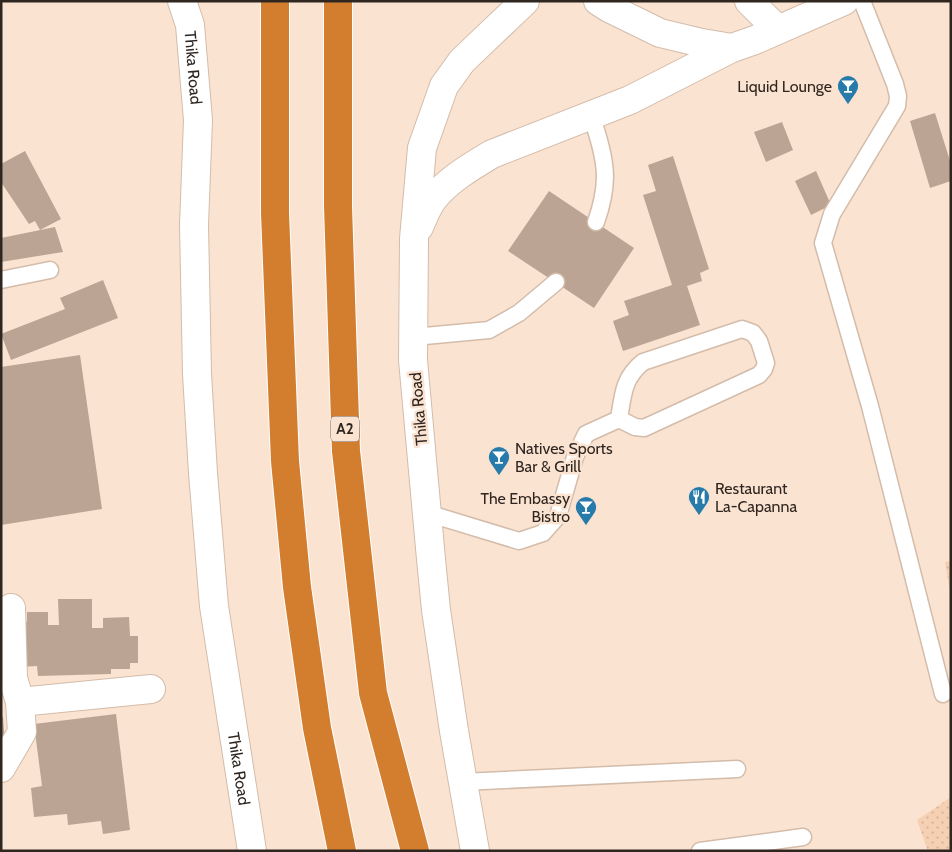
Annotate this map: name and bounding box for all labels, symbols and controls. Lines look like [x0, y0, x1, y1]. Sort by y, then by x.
street label: Thika Road [181, 30, 206, 105]
bar icon: Liquid Lounge [836, 74, 860, 105]
place label: Liquid Lounge [737, 77, 832, 96]
street label: Thika Road [406, 371, 431, 446]
road number: A2 [331, 416, 359, 442]
place label: Natives Sports Bar & Grill [515, 439, 613, 476]
bar icon: Natives Sports Bar & Grill [487, 445, 511, 476]
place label: Restaurant La-Capanna [715, 479, 797, 516]
restaurant icon: Restaurant La-Capanna [687, 485, 711, 516]
place label: The Embassy Bistro [480, 489, 570, 526]
bar icon: The Embassy Bistro [574, 495, 598, 526]
street label: Thika Road [224, 731, 254, 807]

